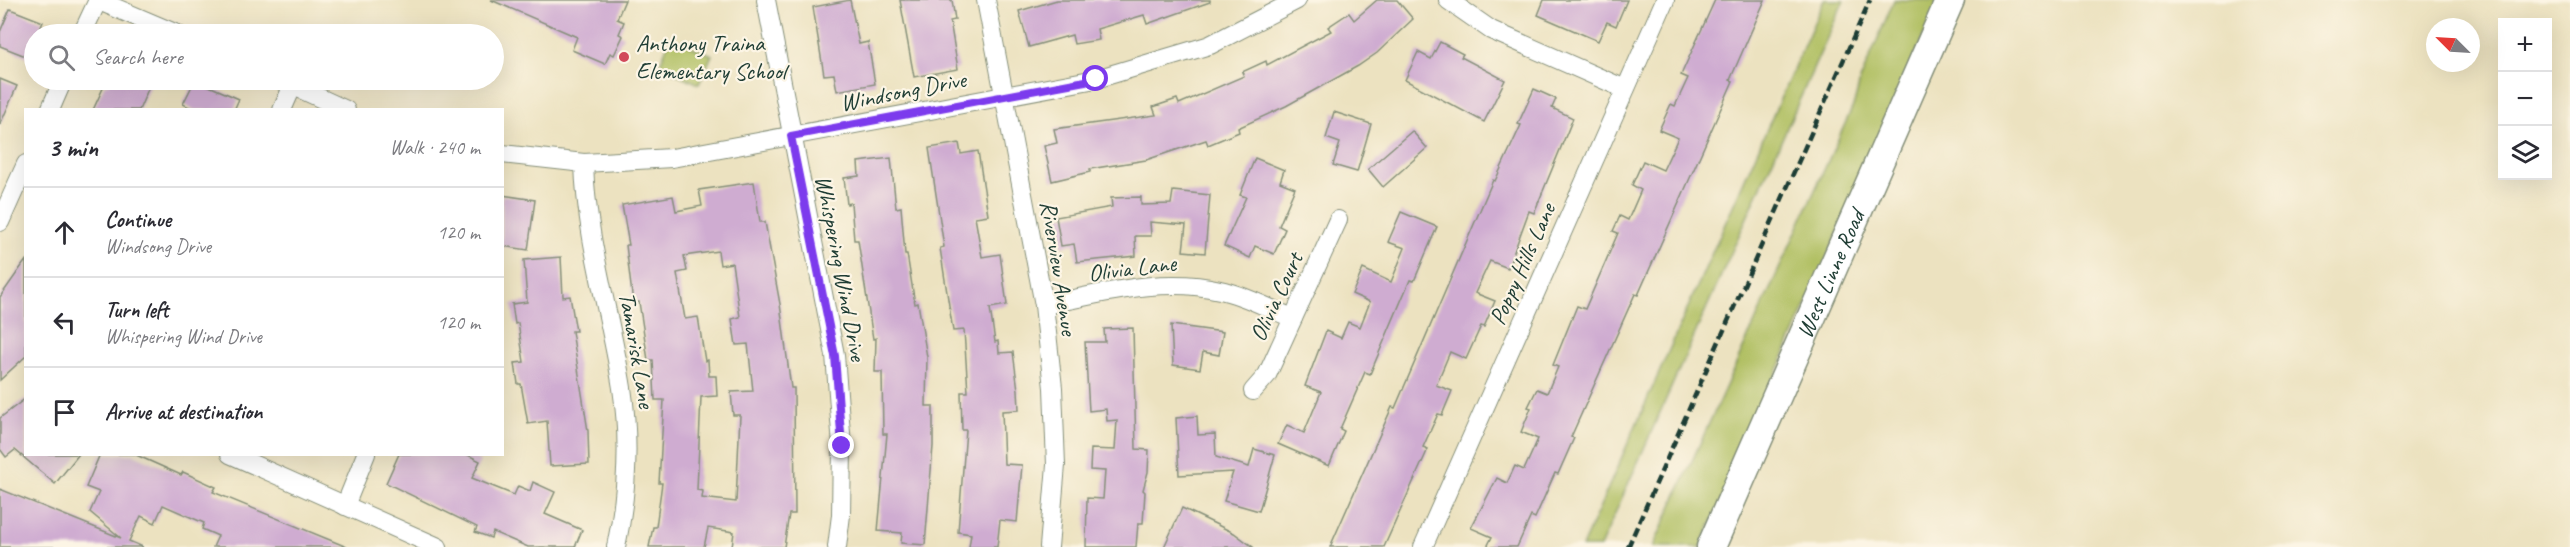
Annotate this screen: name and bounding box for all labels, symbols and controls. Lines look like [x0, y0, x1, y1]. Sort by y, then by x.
north arrow [2426, 18, 2480, 72]
map controls [2498, 18, 2552, 180]
button: + [2498, 18, 2552, 72]
search box [24, 24, 504, 90]
place label: Anthony Traina Elementary School [636, 28, 790, 86]
icon: search [45, 41, 78, 74]
text: Search here [93, 43, 183, 71]
marker: Anthony Traina Elementary School [617, 50, 631, 64]
street label: Windsong Drive [838, 64, 970, 118]
route start [1082, 65, 1108, 91]
button: − [2498, 72, 2552, 126]
button: layers [2498, 126, 2552, 180]
text: 3 min [48, 131, 98, 164]
text: Walk · 240 m [390, 135, 480, 160]
street label: Whispering Wind Drive [808, 173, 874, 365]
street label: Poppy Hills Lane [1482, 197, 1563, 329]
street label: Riverview Avenue [1034, 199, 1085, 340]
street label: West Linne Road [1789, 202, 1873, 342]
text: Continue [105, 206, 171, 234]
icon: ahead [48, 216, 81, 249]
text: 120 m [437, 220, 480, 245]
text: Windsong Drive [105, 234, 211, 259]
street label: Olivia Court [1242, 246, 1310, 346]
street label: Olivia Lane [1086, 247, 1180, 288]
street label: Tamarisk Lane [612, 289, 662, 413]
text: Turn left [105, 296, 169, 324]
icon: left [48, 306, 81, 339]
text: 120 m [437, 310, 480, 335]
text: Whispering Wind Drive [105, 324, 262, 349]
icon: arrive [48, 396, 81, 429]
text: Arrive at destination [105, 398, 262, 426]
route end [828, 432, 854, 458]

